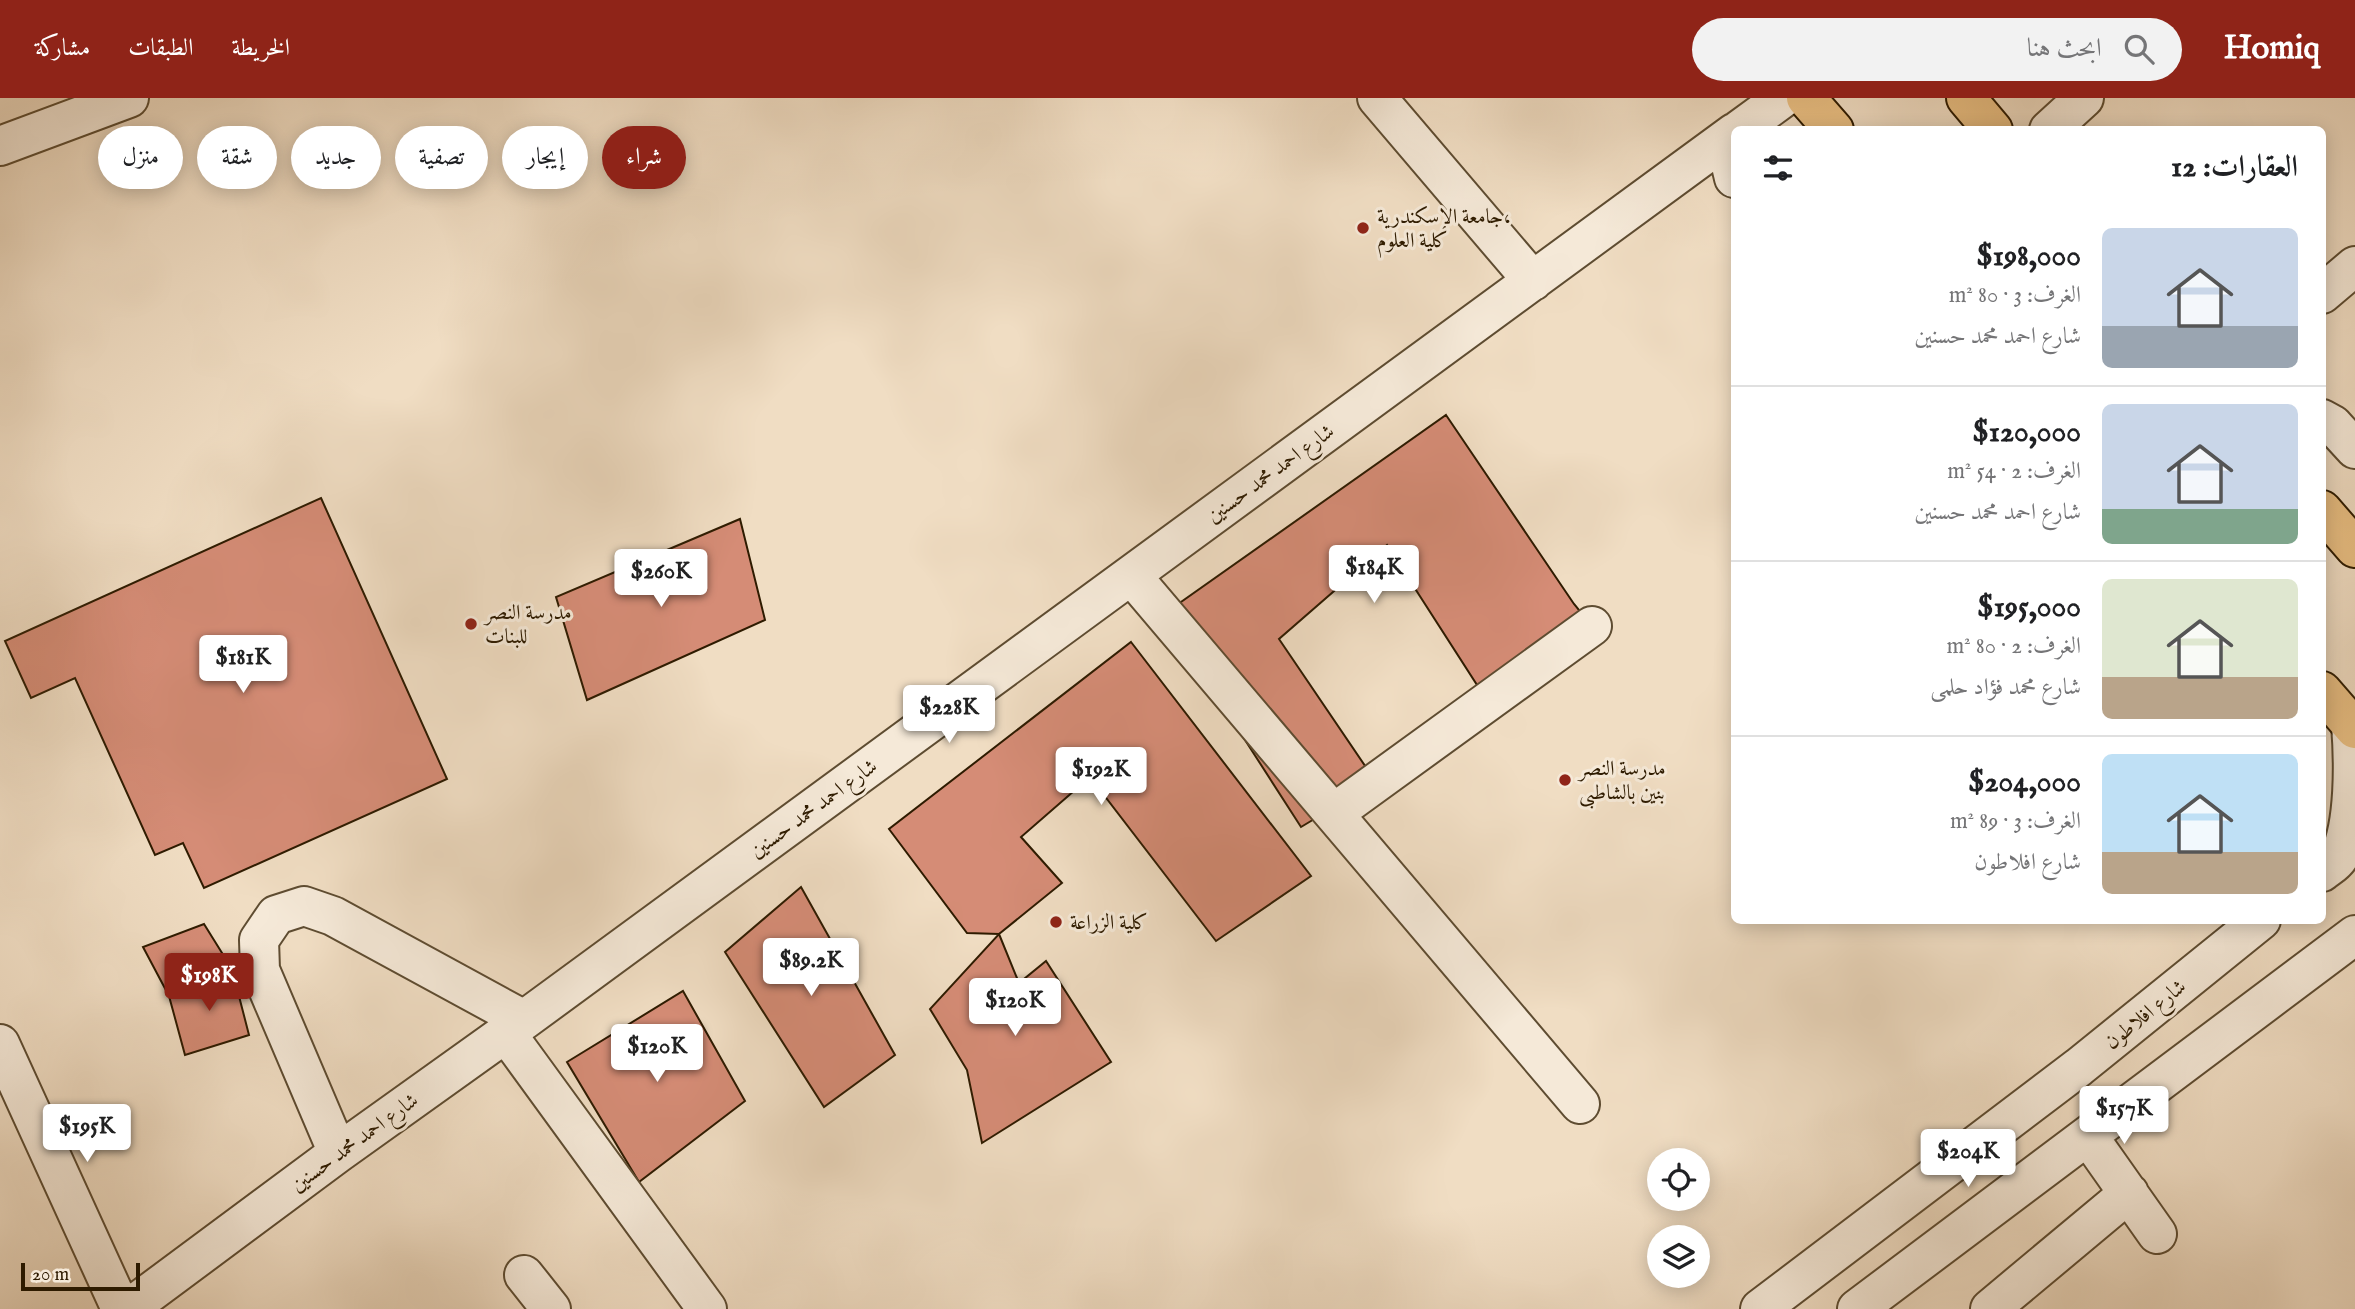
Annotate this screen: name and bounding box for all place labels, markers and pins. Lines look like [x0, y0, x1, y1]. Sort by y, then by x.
place label: جامعة الإسكندرية، كلية العلوم [1377, 204, 1511, 258]
marker: جامعة الإسكندرية، كلية العلوم [1355, 220, 1371, 236]
pin: $184K [1325, 546, 1423, 605]
pin: $260K [612, 550, 710, 609]
place label: مدرسة النصر للبنات [483, 600, 572, 651]
marker: مدرسة النصر للبنات [463, 616, 479, 632]
pin: $181K [194, 636, 292, 695]
pin: $228K [900, 686, 998, 745]
pin: $192K [1052, 748, 1150, 807]
place label: مدرسة النصر بنين بالشاطبى [1577, 756, 1666, 809]
marker: مدرسة النصر بنين بالشاطبى [1557, 772, 1573, 788]
place label: كلية الزراعة [1070, 910, 1148, 937]
marker: كلية الزراعة [1048, 914, 1064, 930]
pin: $89.2K [754, 939, 868, 998]
pin: $198K [160, 954, 258, 1013]
pin: $120K [966, 978, 1064, 1038]
pin: $120K [608, 1024, 706, 1084]
pin: $157K [2075, 1086, 2173, 1146]
pin: $195K [38, 1104, 136, 1164]
pin: $204K [1919, 1130, 2017, 1189]

